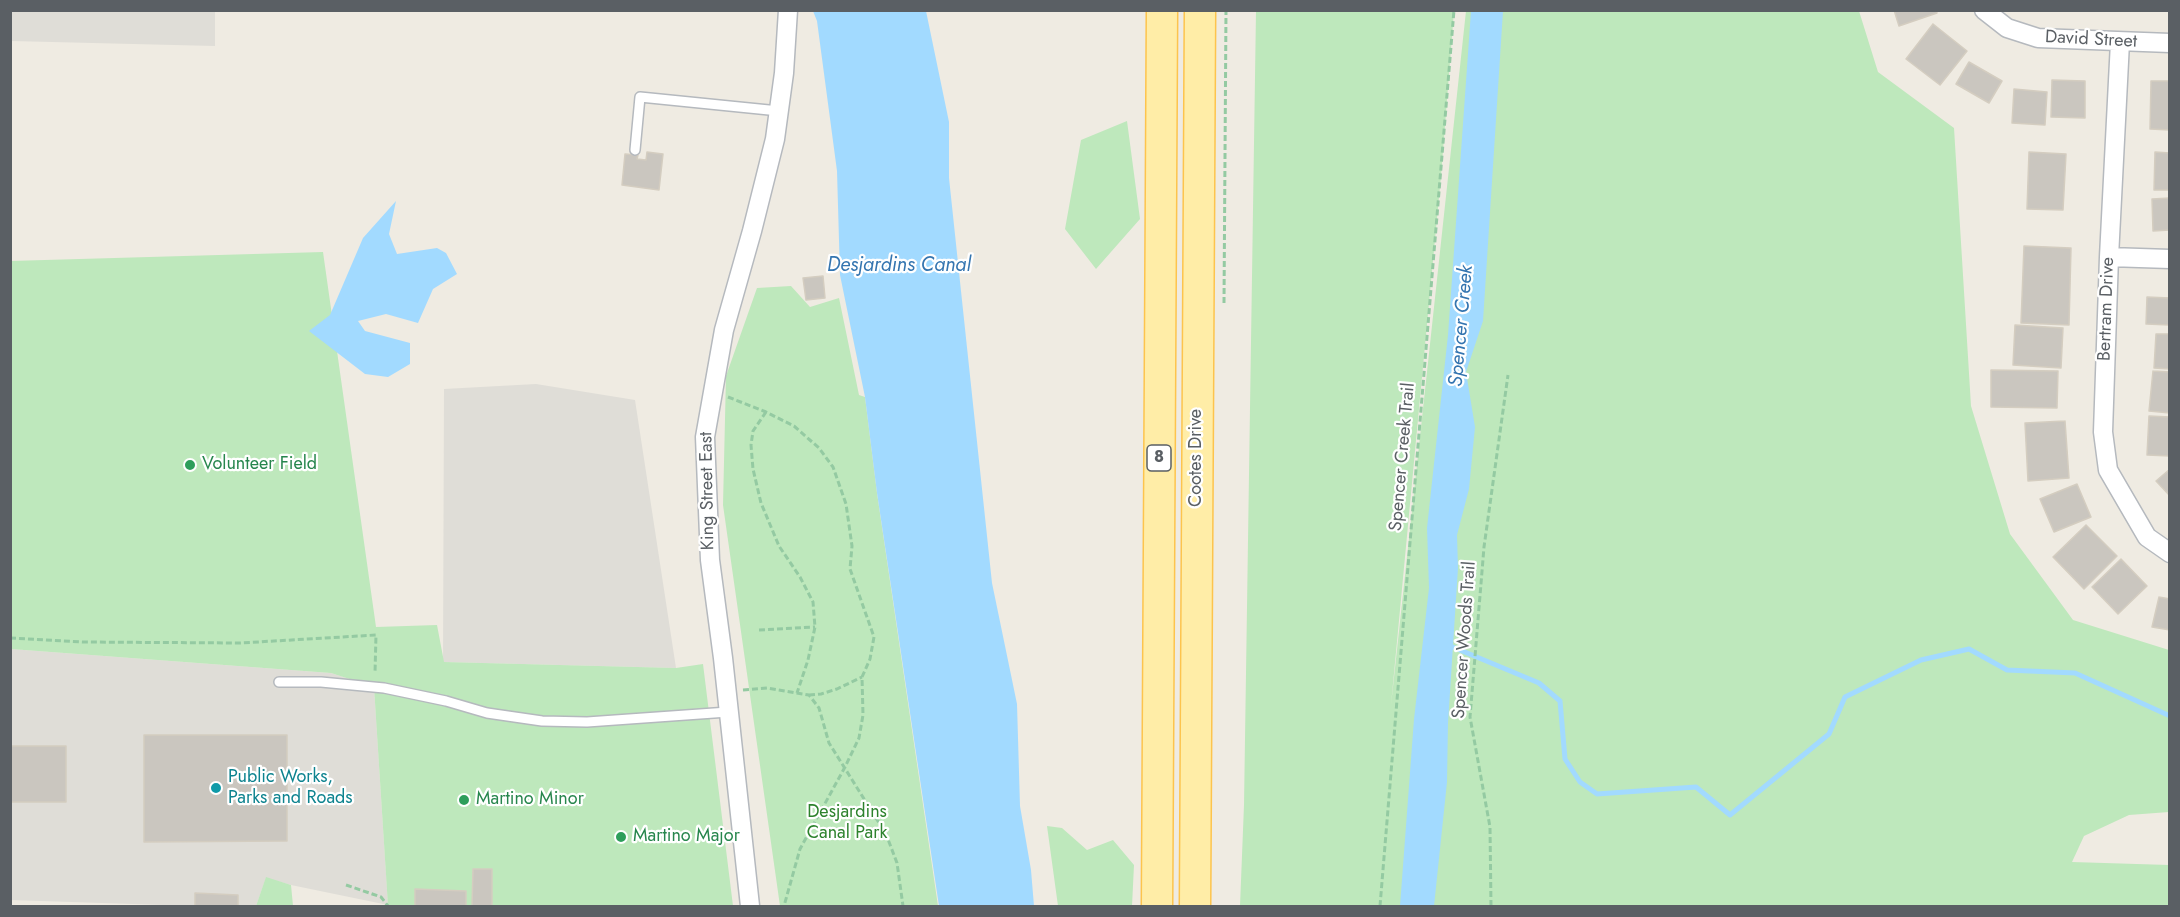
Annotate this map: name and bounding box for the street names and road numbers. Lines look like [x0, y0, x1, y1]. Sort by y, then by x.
street label: David Street [2044, 27, 2138, 53]
street label: Bertram Drive [2094, 257, 2120, 361]
street label: Spencer Creek Trail [1386, 382, 1420, 532]
street label: Cootes Drive [1186, 409, 1208, 507]
street label: King Street East [696, 432, 720, 550]
road number: 8 [1147, 445, 1171, 471]
street label: Spencer Woods Trail [1449, 561, 1481, 719]

